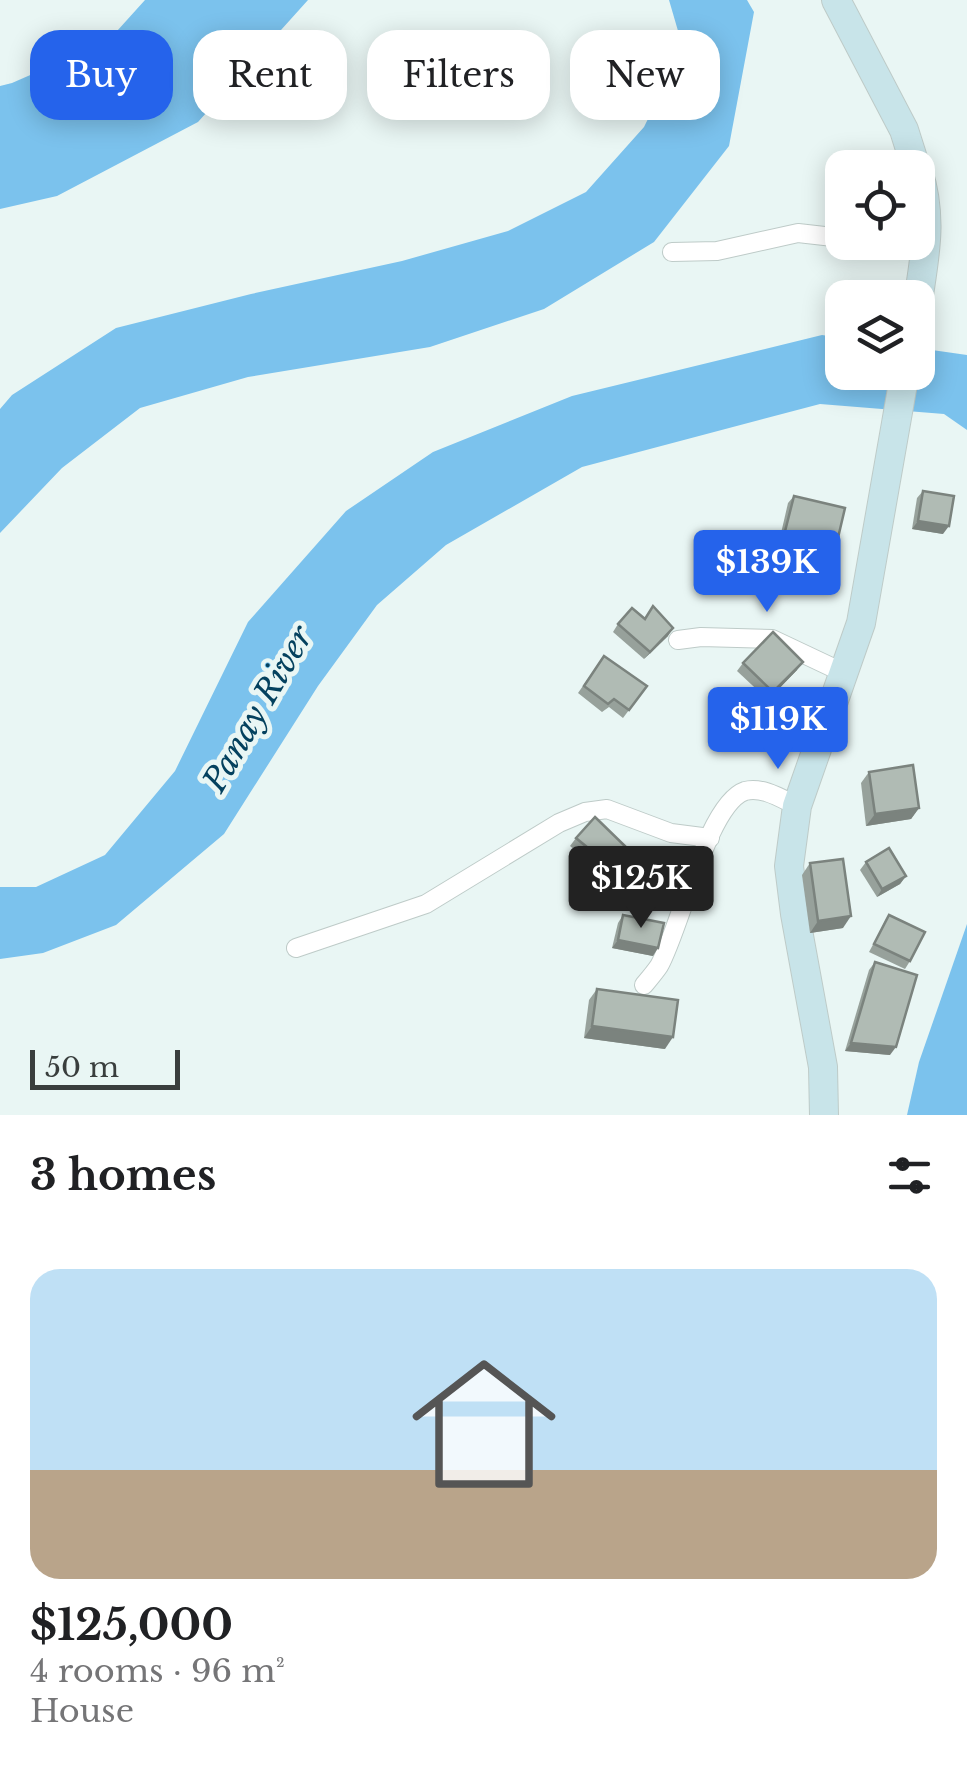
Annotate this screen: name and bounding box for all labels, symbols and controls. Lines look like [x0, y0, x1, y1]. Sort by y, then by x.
chip: Buy [30, 30, 173, 120]
chip: Rent [193, 30, 347, 120]
chip: Filters [367, 30, 550, 120]
chip: New [570, 30, 720, 120]
map controls [825, 150, 935, 390]
button: locate [825, 150, 935, 260]
button: layers [825, 280, 935, 390]
pin: $139K [697, 530, 837, 615]
text: $139K [716, 542, 818, 582]
water label: Panay River [194, 618, 322, 800]
pin: $119K [708, 687, 848, 772]
text: $119K [730, 699, 826, 739]
pin: $125K [571, 846, 711, 931]
text: $125K [591, 858, 691, 898]
scale bar [30, 1045, 180, 1090]
text: 50 m [45, 1050, 119, 1085]
icon: filters [882, 1148, 937, 1203]
text: 3 homes [30, 1149, 216, 1201]
icon: home [394, 1334, 574, 1514]
text: $125,000 [30, 1599, 233, 1651]
text: 4 rooms · 96 m² [30, 1651, 285, 1691]
text: House [30, 1691, 134, 1731]

